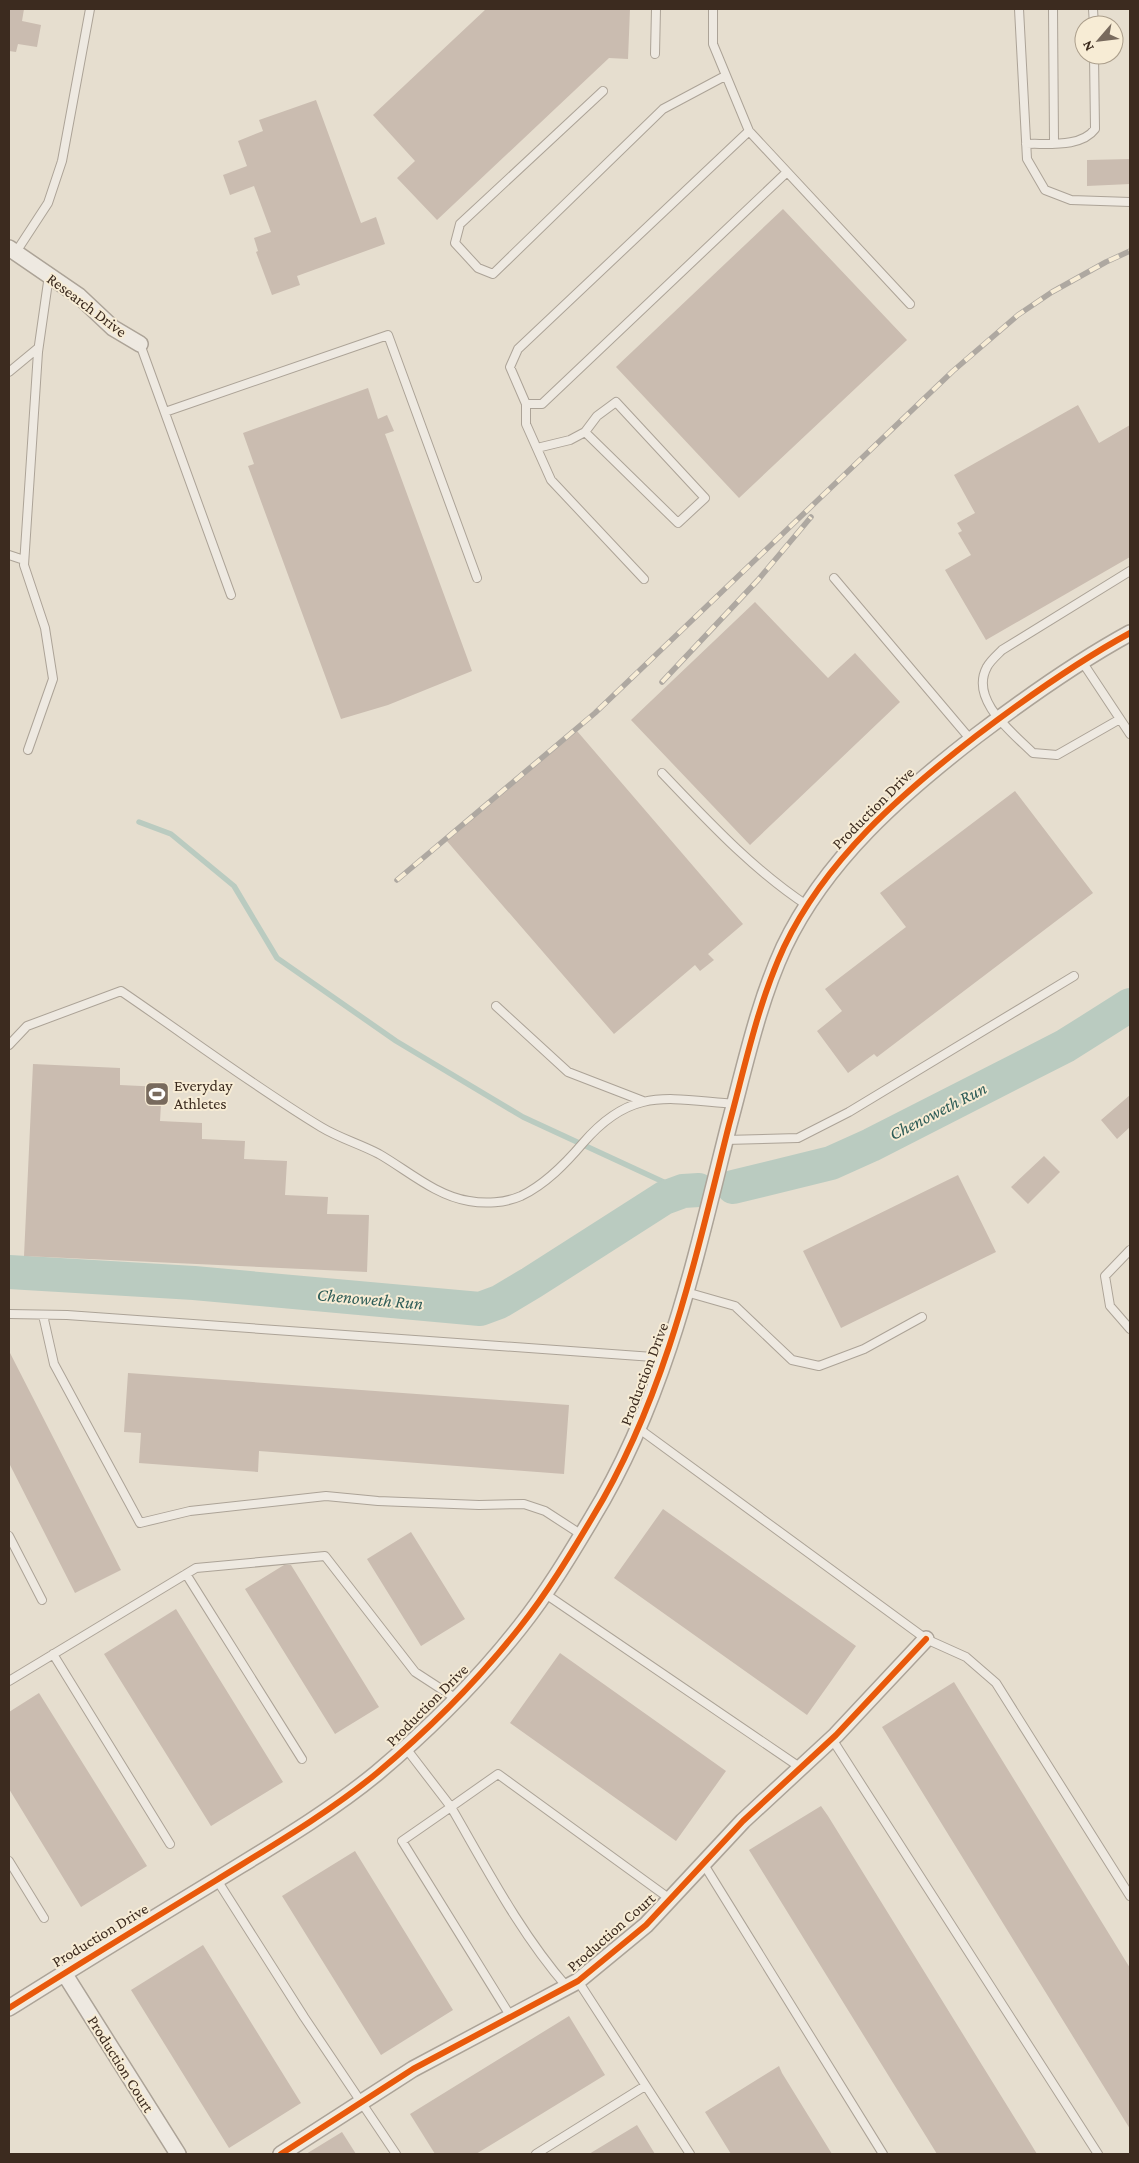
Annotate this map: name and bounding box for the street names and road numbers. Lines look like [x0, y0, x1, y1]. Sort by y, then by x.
street label: Research Drive [44, 270, 130, 340]
street label: Production Drive [829, 764, 917, 852]
street label: Production Drive [617, 1320, 671, 1428]
street label: Production Drive [383, 1661, 471, 1749]
street label: Production Court [564, 1889, 659, 1975]
street label: Production Drive [49, 1900, 151, 1970]
street label: Production Court [84, 2013, 158, 2116]

